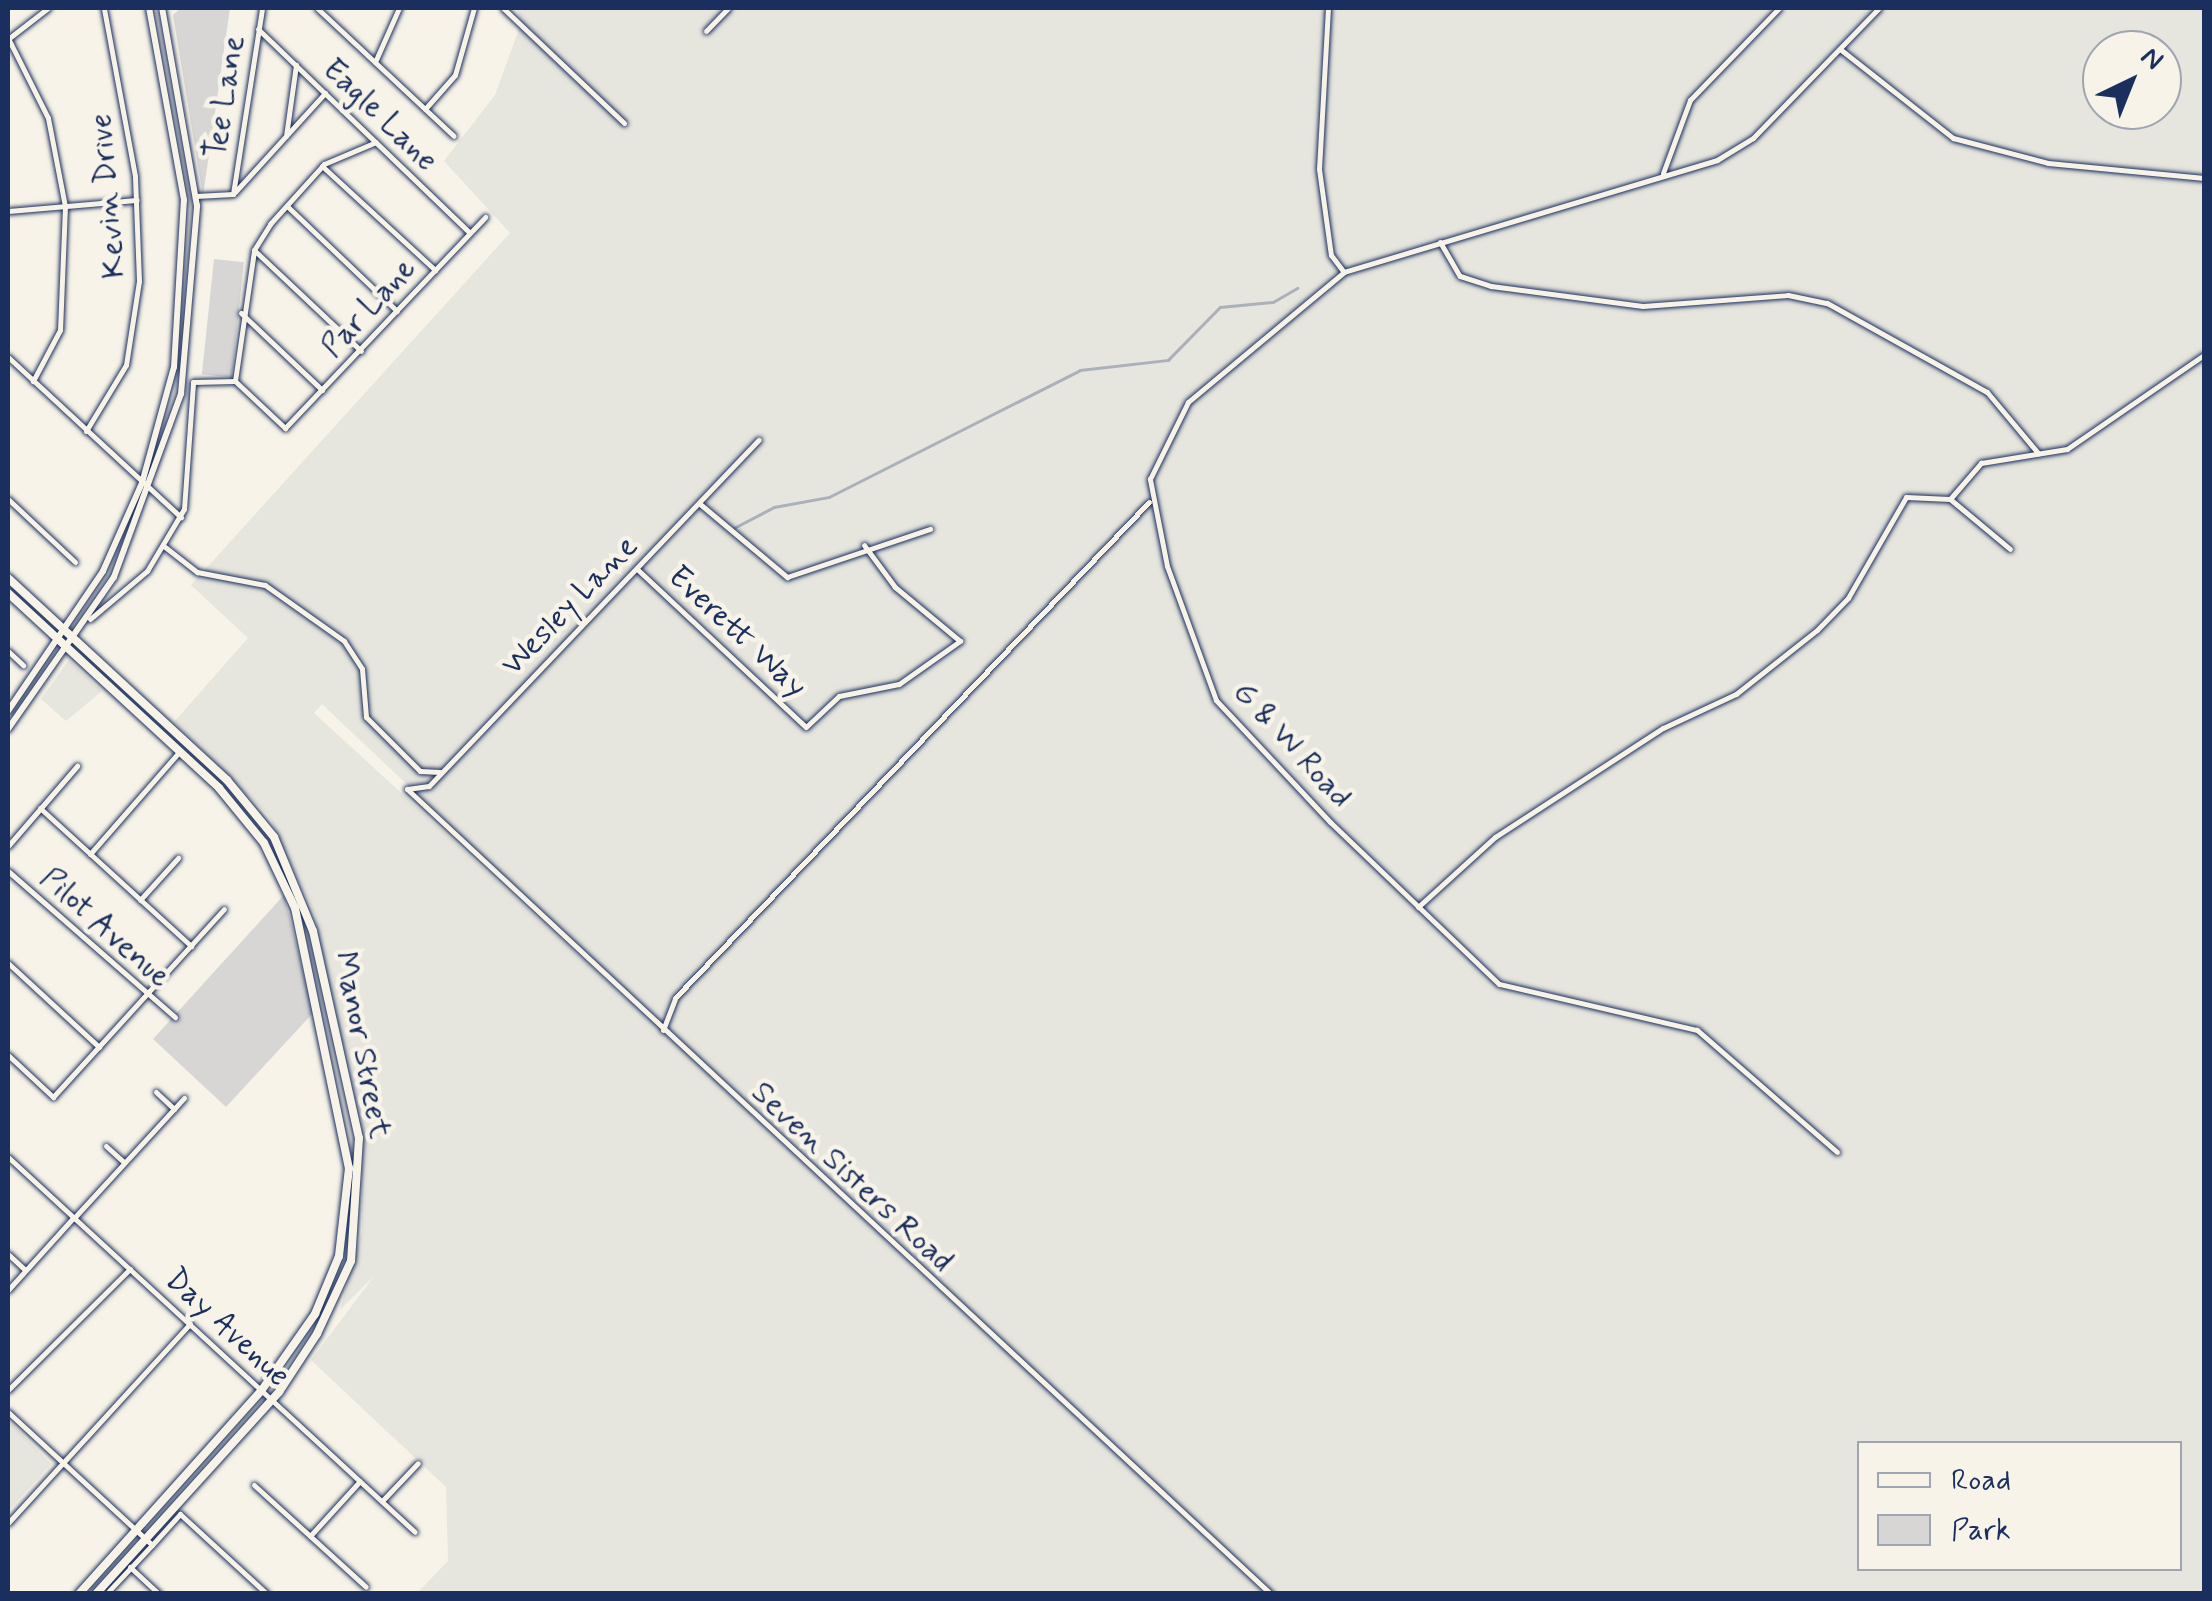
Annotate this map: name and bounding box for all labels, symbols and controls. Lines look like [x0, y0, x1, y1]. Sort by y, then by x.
north arrow [2082, 30, 2182, 130]
street label: Tee Lane [197, 35, 253, 159]
text: N [2132, 39, 2171, 79]
street label: Eagle Lane [313, 50, 447, 180]
street label: Kevin Drive [82, 112, 134, 280]
street label: Par Lane [312, 249, 426, 367]
street label: Wesley Lane [496, 531, 644, 681]
street label: Everett Way [659, 558, 815, 706]
street label: G & W Road [1225, 673, 1359, 817]
street label: Pilot Avenue [30, 858, 180, 998]
street label: Manor Street [325, 948, 399, 1142]
street label: Seven Sisters Road [744, 1074, 960, 1280]
street label: Day Avenue [154, 1258, 300, 1398]
legend [1857, 1441, 2182, 1571]
text: Road [1951, 1461, 2011, 1500]
text: Park [1951, 1511, 2011, 1550]

